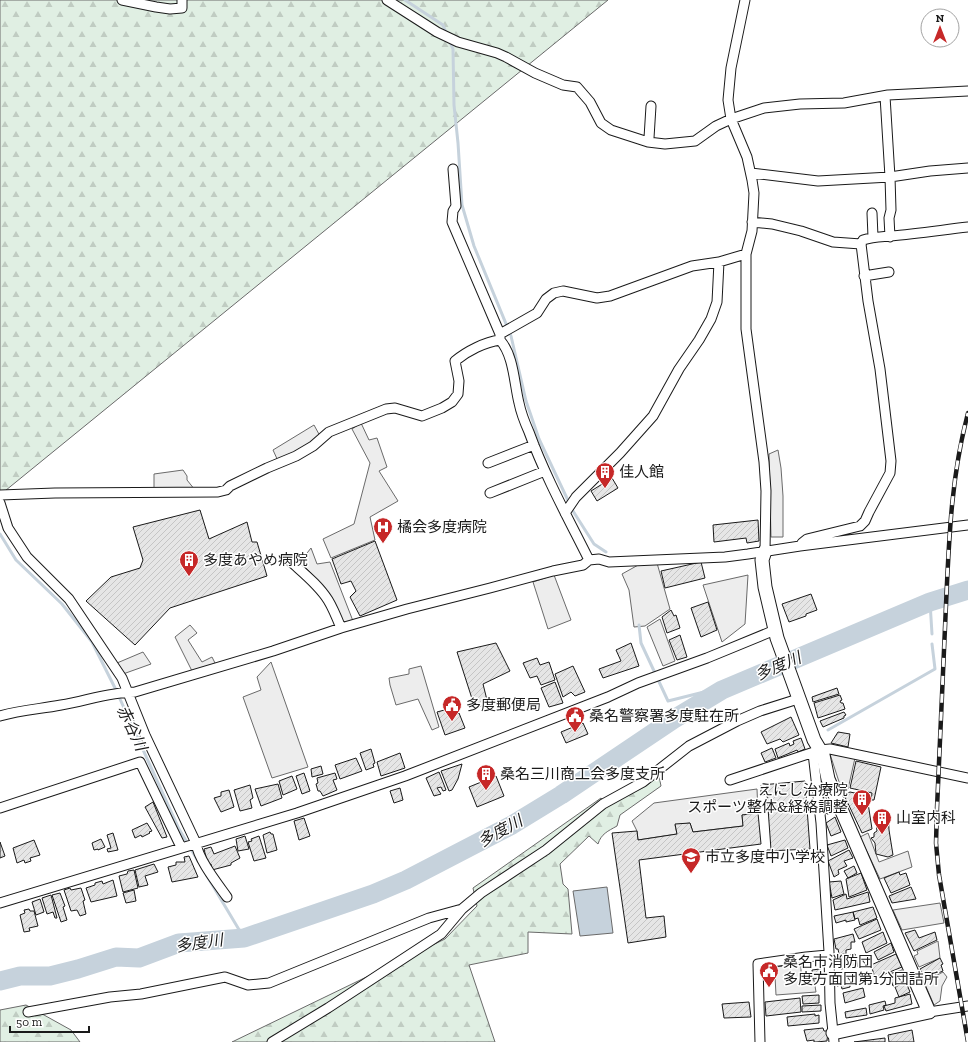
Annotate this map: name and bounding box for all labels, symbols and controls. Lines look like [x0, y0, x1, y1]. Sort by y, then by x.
north arrow [920, 8, 960, 48]
text: N [936, 12, 945, 25]
building icon: 佳人館 [594, 461, 616, 489]
place label: 佳人館 [619, 463, 664, 481]
hospital icon: 橘会多度病院 [372, 516, 394, 544]
place label: 橘会多度病院 [397, 518, 487, 536]
building icon: 多度あやめ病院 [178, 549, 200, 577]
place label: 多度あやめ病院 [203, 551, 308, 569]
water label: 多度川 [752, 647, 806, 684]
public building icon: 多度郵便局 [441, 694, 463, 722]
place label: 多度郵便局 [466, 696, 541, 714]
water label: 赤谷川 [113, 702, 152, 756]
public building icon: 桑名警察署多度駐在所 [564, 705, 586, 733]
place label: 桑名警察署多度駐在所 [589, 707, 739, 725]
building icon: 桑名三川商工会多度支所 [475, 763, 497, 791]
place label: 桑名三川商工会多度支所 [500, 765, 665, 783]
place label: えにし治療院 スポーツ整体&経絡調整 [687, 781, 848, 816]
building icon: えにし治療院 スポーツ整体&経絡調整 [851, 788, 873, 816]
building icon: 山室内科 [871, 807, 893, 835]
place label: 山室内科 [896, 809, 956, 827]
water label: 多度川 [474, 810, 527, 851]
school or university icon: 市立多度中小学校 [680, 846, 702, 874]
place label: 市立多度中小学校 [705, 848, 825, 866]
water label: 多度川 [174, 930, 226, 956]
place label: 桑名市消防団 多度方面団第1分団詰所 [783, 953, 939, 988]
public building icon: 桑名市消防団 多度方面団第1分団詰所 [758, 960, 780, 988]
scale bar [10, 1008, 89, 1034]
text: 50 m [16, 1015, 43, 1029]

